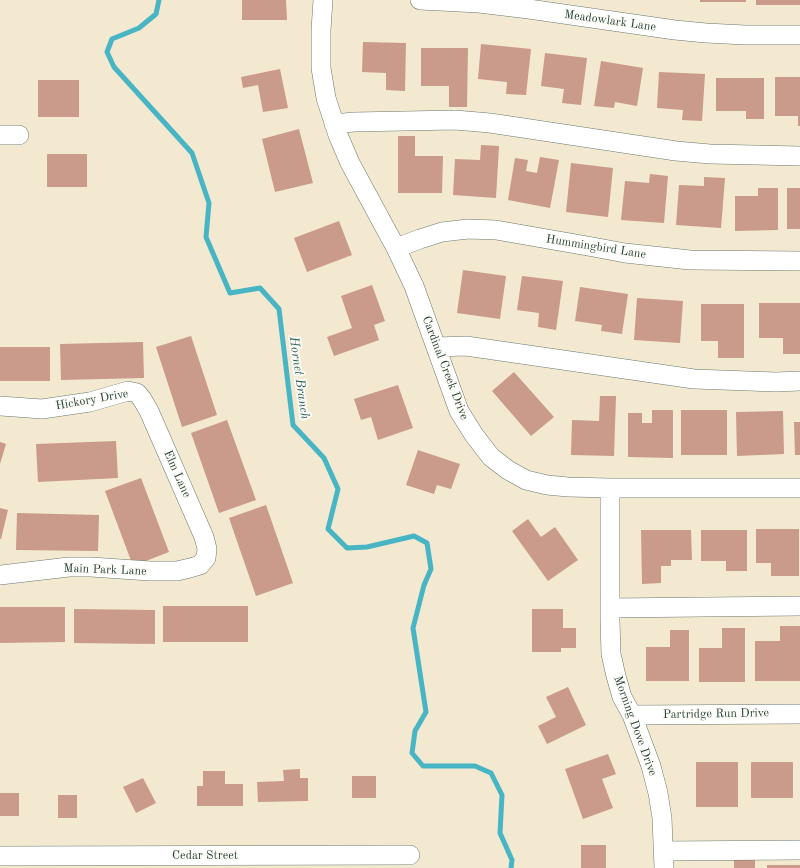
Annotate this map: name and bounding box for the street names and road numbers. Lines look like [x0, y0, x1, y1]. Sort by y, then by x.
street label: Meadowlark Lane [563, 7, 657, 35]
street label: Hummingbird Lane [545, 232, 647, 262]
street label: Cardinal Creek Drive [419, 314, 471, 422]
street label: Hickory Drive [55, 387, 129, 413]
street label: Elm Lane [160, 448, 194, 500]
street label: Main Park Lane [63, 561, 147, 579]
street label: Morning Dove Drive [610, 674, 660, 778]
street label: Partridge Run Drive [663, 706, 769, 722]
street label: Cedar Street [172, 849, 238, 863]

